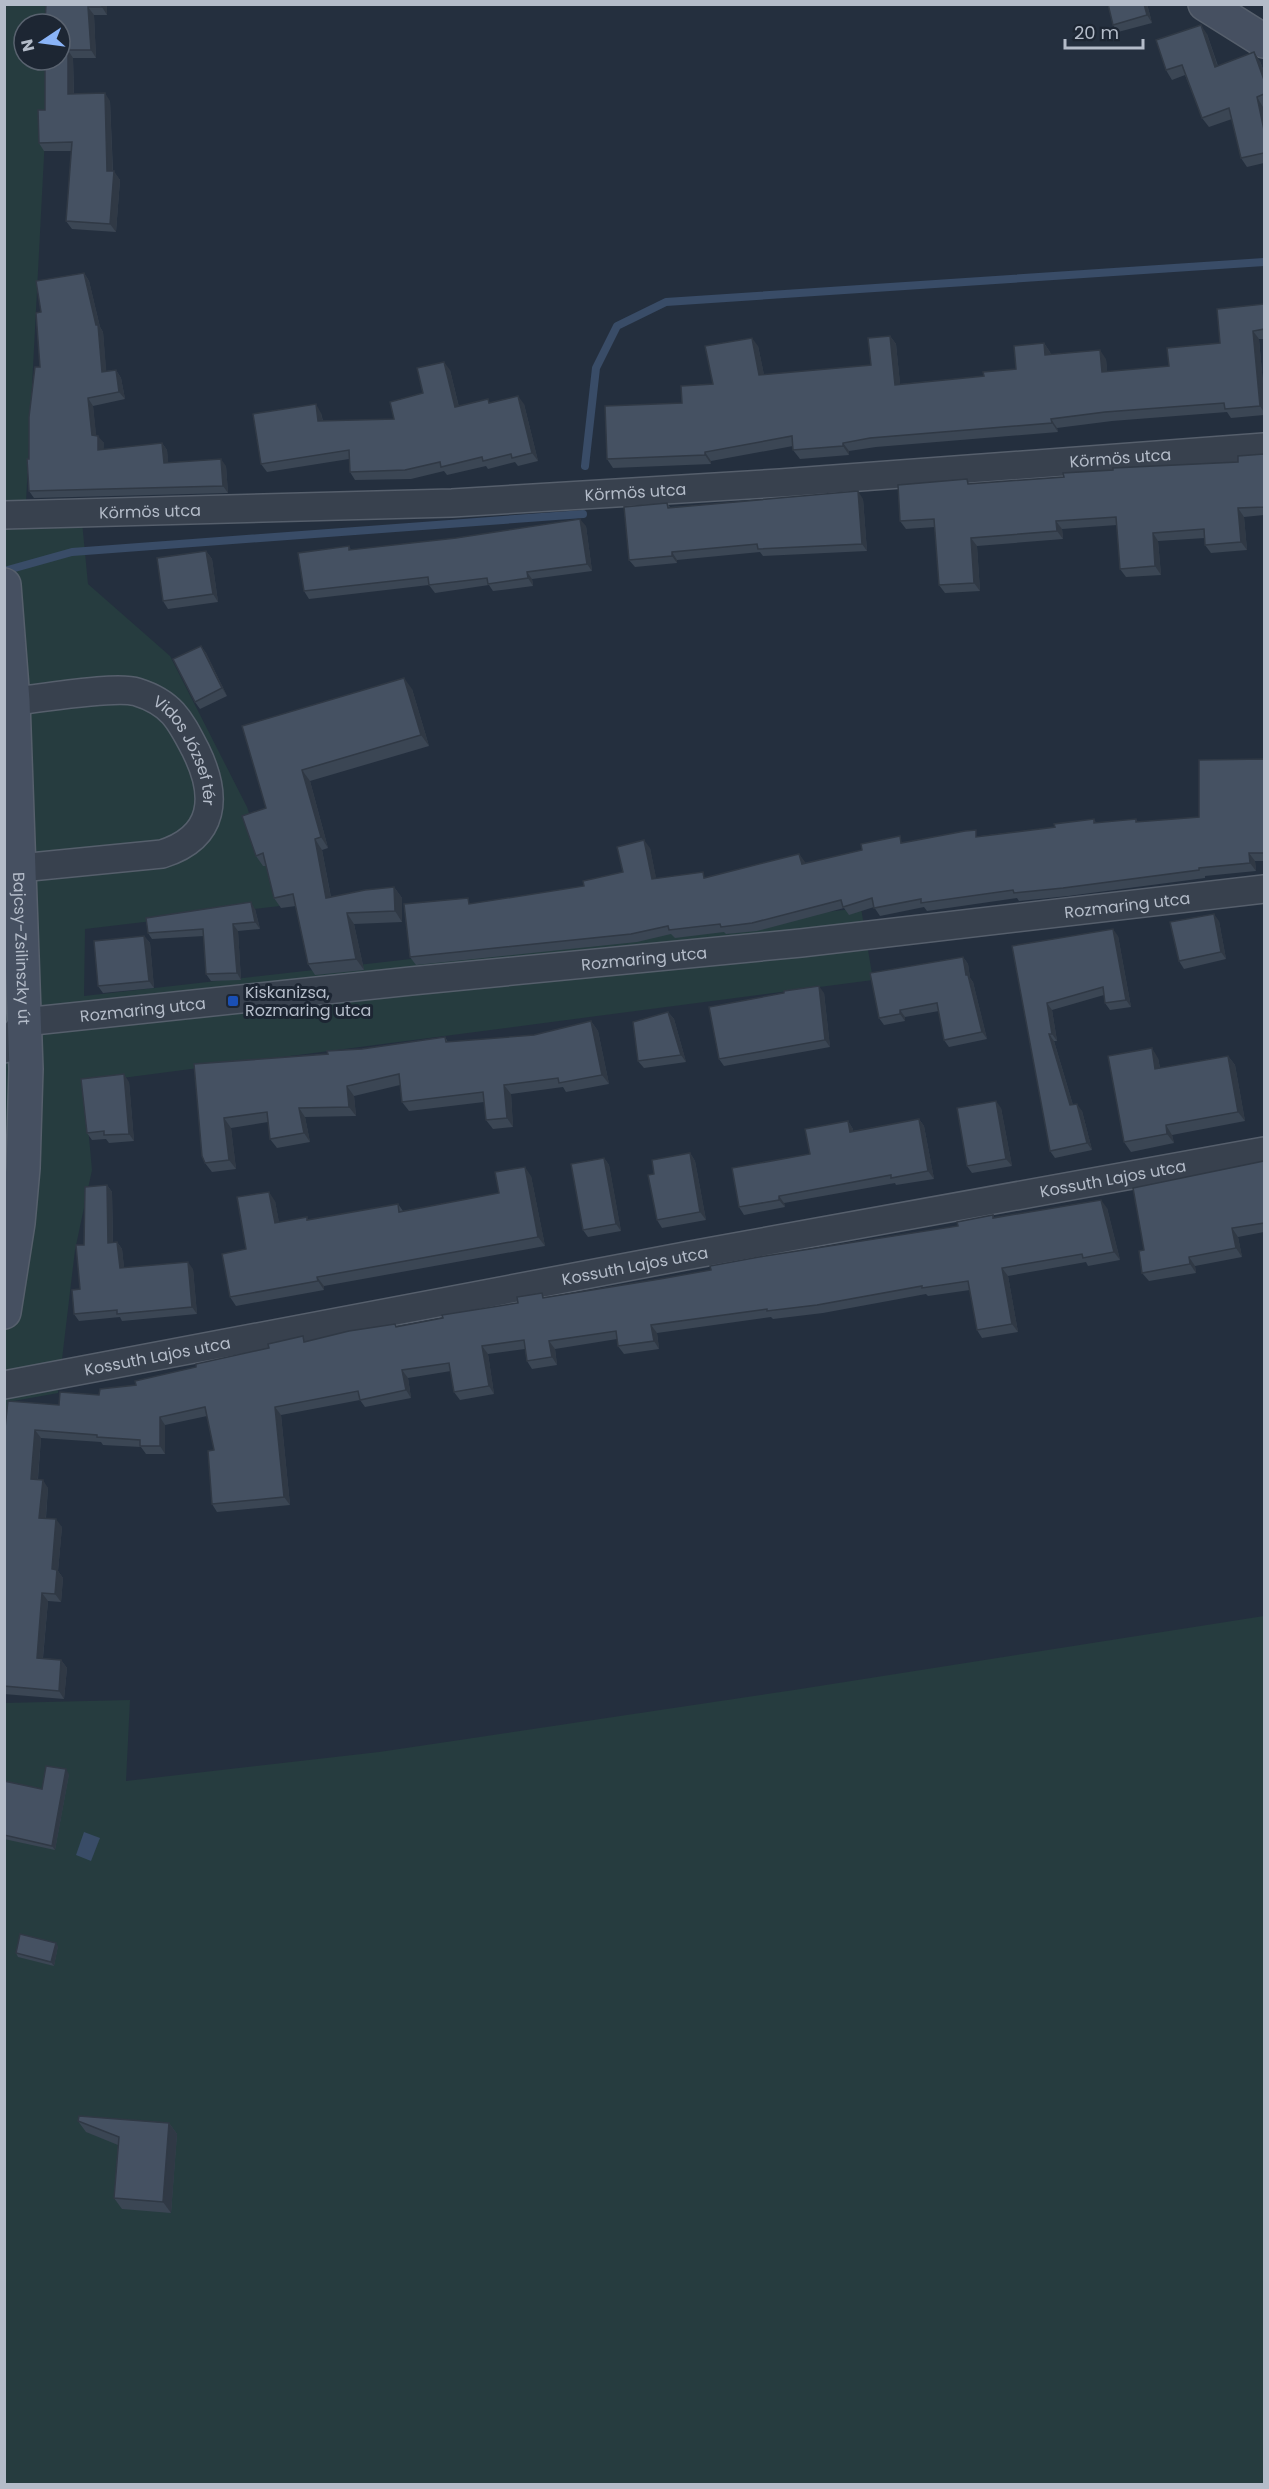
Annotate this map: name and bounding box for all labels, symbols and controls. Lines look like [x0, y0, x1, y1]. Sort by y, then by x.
north arrow [12, 12, 72, 72]
scale bar [1065, 12, 1143, 50]
text: 20 m [1074, 20, 1119, 45]
text: N [15, 37, 40, 54]
street label: Körmös utca [1069, 442, 1172, 473]
street label: Körmös utca [584, 477, 687, 506]
street label: Körmös utca [99, 498, 201, 524]
street label: Vidos József tér [149, 689, 221, 806]
street label: Bajcsy-Zsilinszky út [8, 872, 36, 1025]
street label: Rozmaring utca [1063, 886, 1191, 924]
street label: Rozmaring utca [580, 941, 708, 976]
place label: Kiskanizsa, Rozmaring utca [245, 981, 371, 1022]
street label: Rozmaring utca [79, 991, 207, 1028]
marker: Kiskanizsa, Rozmaring utca [226, 994, 240, 1008]
street label: Kossuth Lajos utca [1038, 1154, 1188, 1203]
street label: Kossuth Lajos utca [560, 1241, 710, 1291]
street label: Kossuth Lajos utca [82, 1331, 232, 1381]

